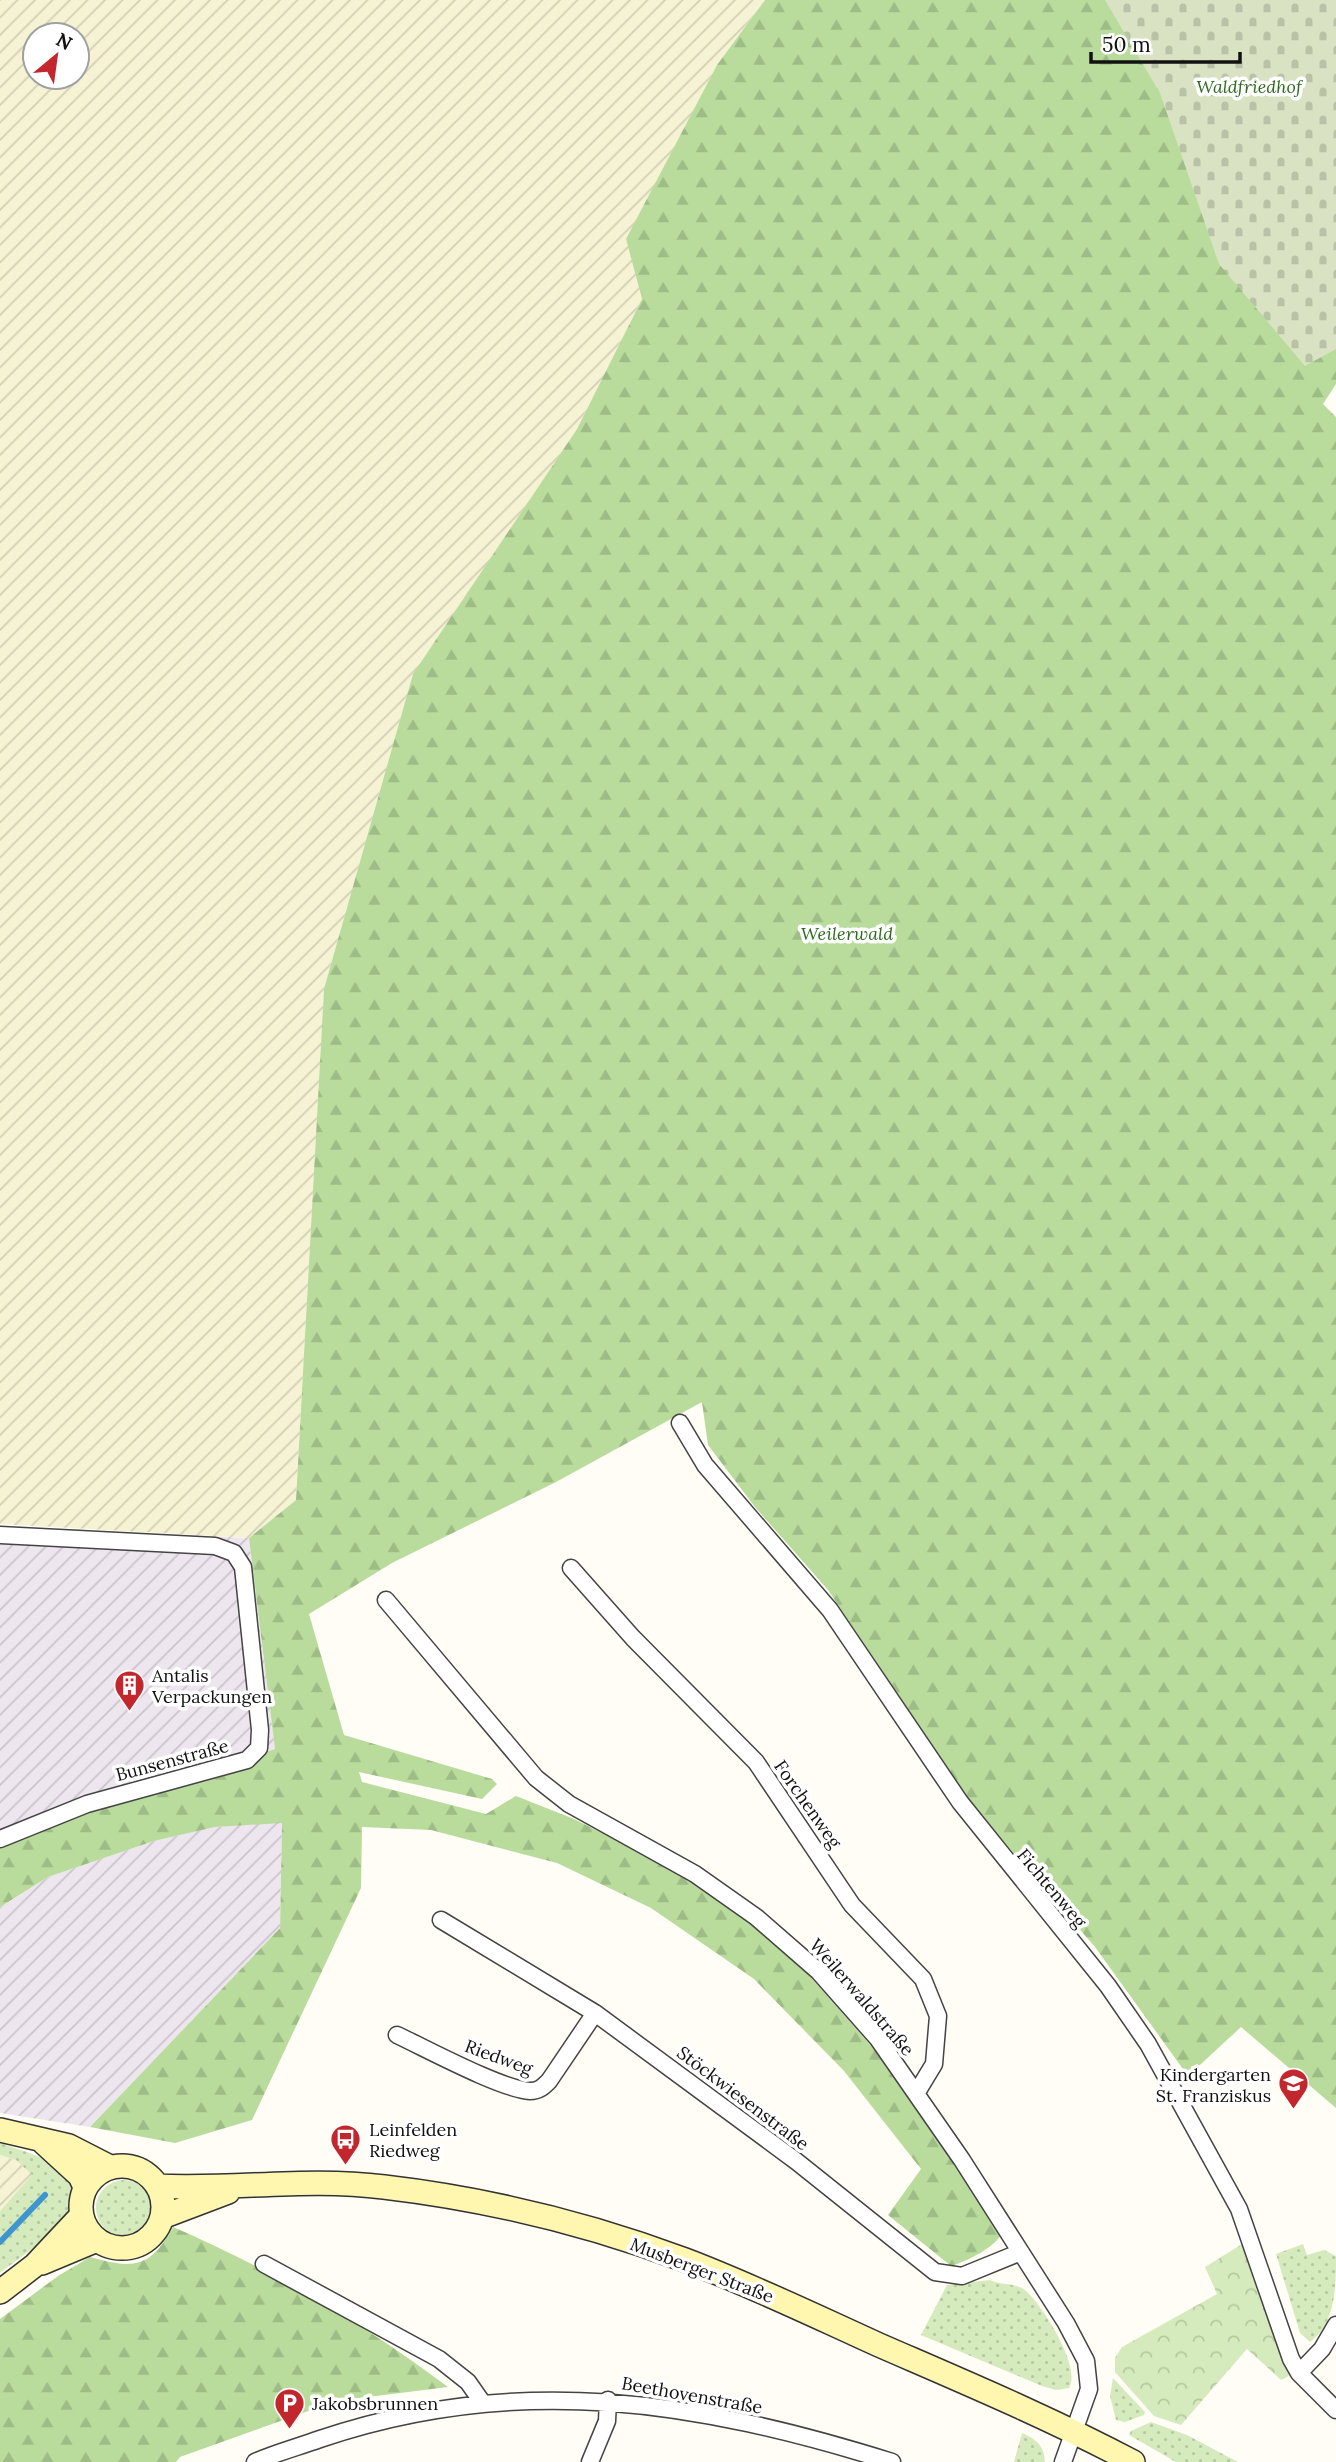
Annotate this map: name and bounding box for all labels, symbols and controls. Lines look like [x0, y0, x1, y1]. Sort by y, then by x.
north arrow [21, 21, 91, 91]
scale bar [1091, 21, 1240, 65]
text: N [52, 27, 77, 55]
text: 50 m [1102, 31, 1151, 58]
park label: Waldfriedhof [1196, 75, 1304, 98]
park label: Weilerwald [801, 922, 893, 945]
place label: Antalis Verpackungen [151, 1664, 272, 1708]
building icon: Antalis Verpackungen [112, 1668, 146, 1712]
street label: Bunsenstraße [113, 1734, 231, 1786]
street label: Forchenweg [769, 1755, 847, 1853]
street label: Fichtenweg [1012, 1844, 1092, 1933]
street label: Weilerwaldstraße [805, 1934, 919, 2061]
street label: Riedweg [462, 2034, 537, 2080]
street label: Stöckwiesenstraße [672, 2041, 814, 2155]
place label: Kindergarten St. Franziskus [1156, 2063, 1271, 2107]
school or university icon: Kindergarten St. Franziskus [1277, 2067, 1311, 2111]
place label: Leinfelden Riedweg [369, 2118, 457, 2162]
bus stop icon: Leinfelden Riedweg [329, 2122, 363, 2166]
street label: Musberger Straße [627, 2232, 777, 2308]
street label: Beethovenstraße [620, 2371, 764, 2419]
parking icon: Jakobsbrunnen [272, 2386, 306, 2430]
place label: Jakobsbrunnen [311, 2392, 438, 2415]

